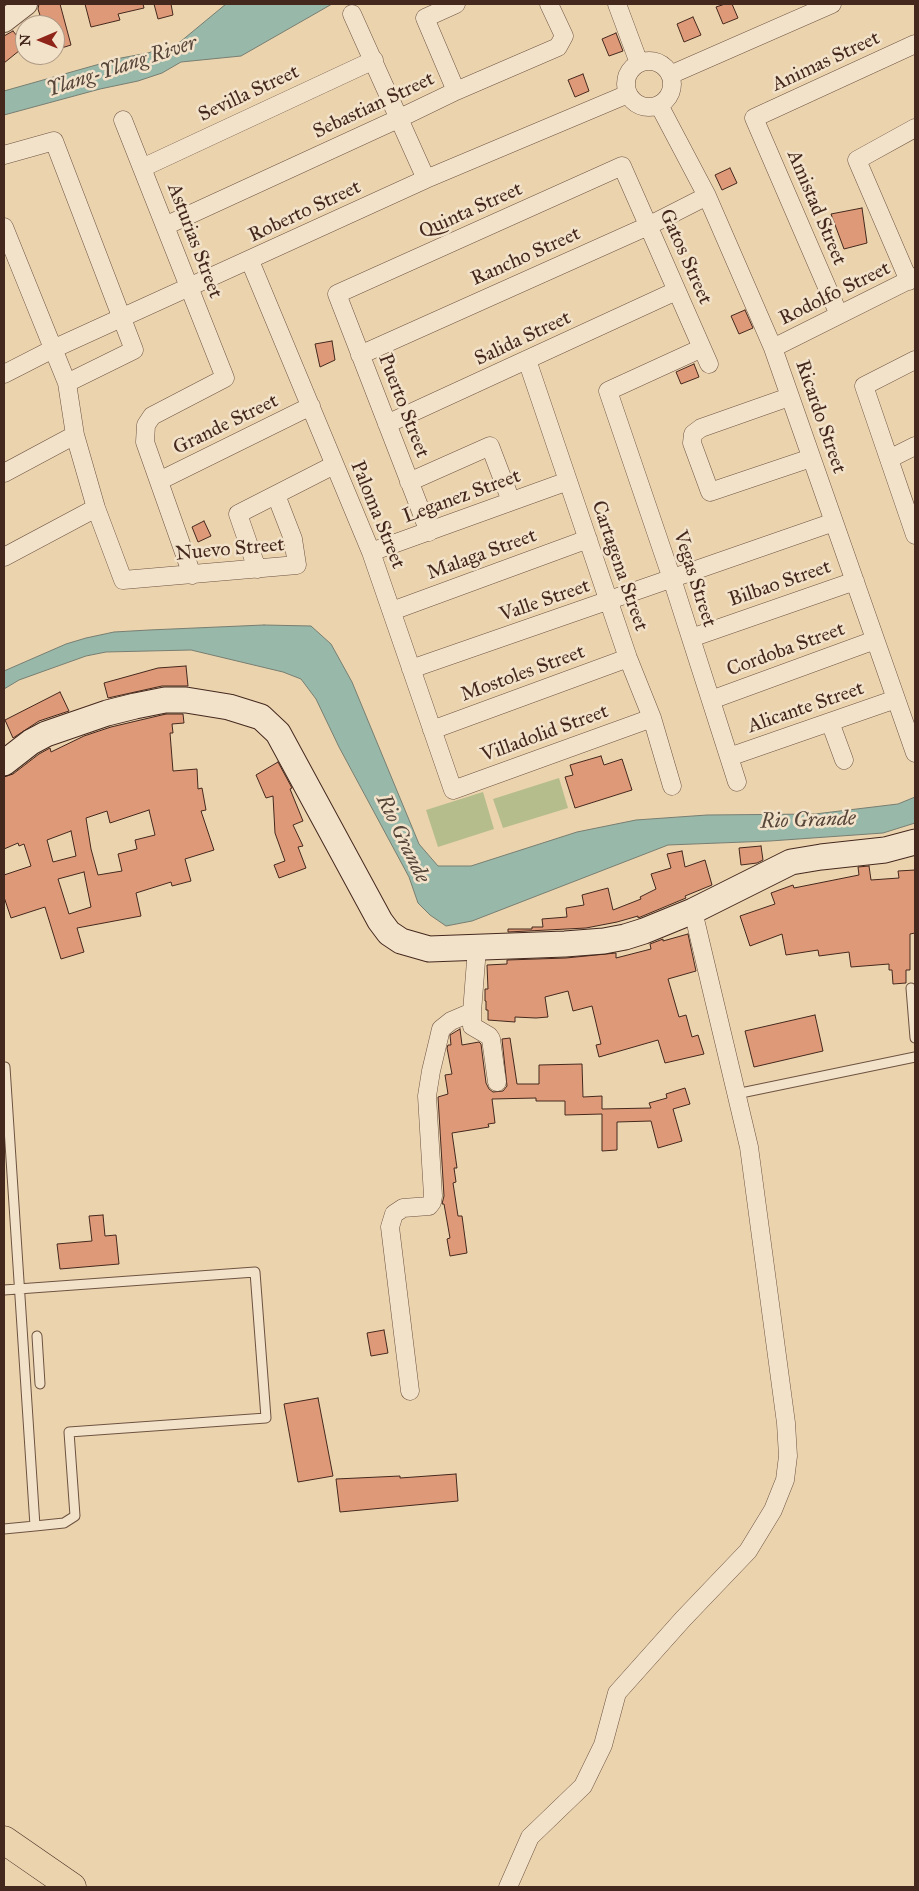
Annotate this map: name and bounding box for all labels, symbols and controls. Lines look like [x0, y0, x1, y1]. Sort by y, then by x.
north arrow [15, 15, 65, 65]
street label: Animas Street [768, 27, 884, 97]
water label: Ylang-Ylang River [44, 31, 200, 103]
text: N [17, 34, 34, 46]
street label: Sevilla Street [195, 60, 303, 128]
street label: Sebastian Street [310, 67, 438, 145]
street label: Amistad Street [781, 147, 851, 269]
street label: Roberto Street [245, 176, 365, 248]
street label: Quinta Street [416, 178, 526, 244]
street label: Asturias Street [161, 180, 227, 302]
street label: Gatos Street [653, 206, 717, 308]
street label: Rancho Street [468, 222, 584, 292]
street label: Rodolfo Street [776, 257, 894, 331]
street label: Salida Street [471, 306, 575, 372]
street label: Puerto Street [372, 351, 434, 461]
street label: Ricardo Street [789, 357, 851, 477]
street label: Grande Street [170, 389, 282, 461]
street label: Paloma Street [344, 458, 410, 572]
street label: Leganez Street [400, 465, 524, 529]
street label: Cartagena Street [586, 498, 652, 634]
street label: Malaga Street [424, 524, 540, 586]
street label: Vegas Street [667, 528, 721, 630]
street label: Nuevo Street [175, 533, 285, 567]
street label: Bilbao Street [726, 555, 834, 613]
street label: Valle Street [497, 574, 593, 628]
street label: Cordoba Street [724, 618, 848, 682]
street label: Mostoles Street [458, 640, 588, 708]
street label: Alicante Street [745, 677, 867, 739]
street label: Villadolid Street [478, 700, 612, 768]
water label: Rio Grande [370, 791, 434, 887]
water label: Rio Grande [760, 807, 856, 835]

